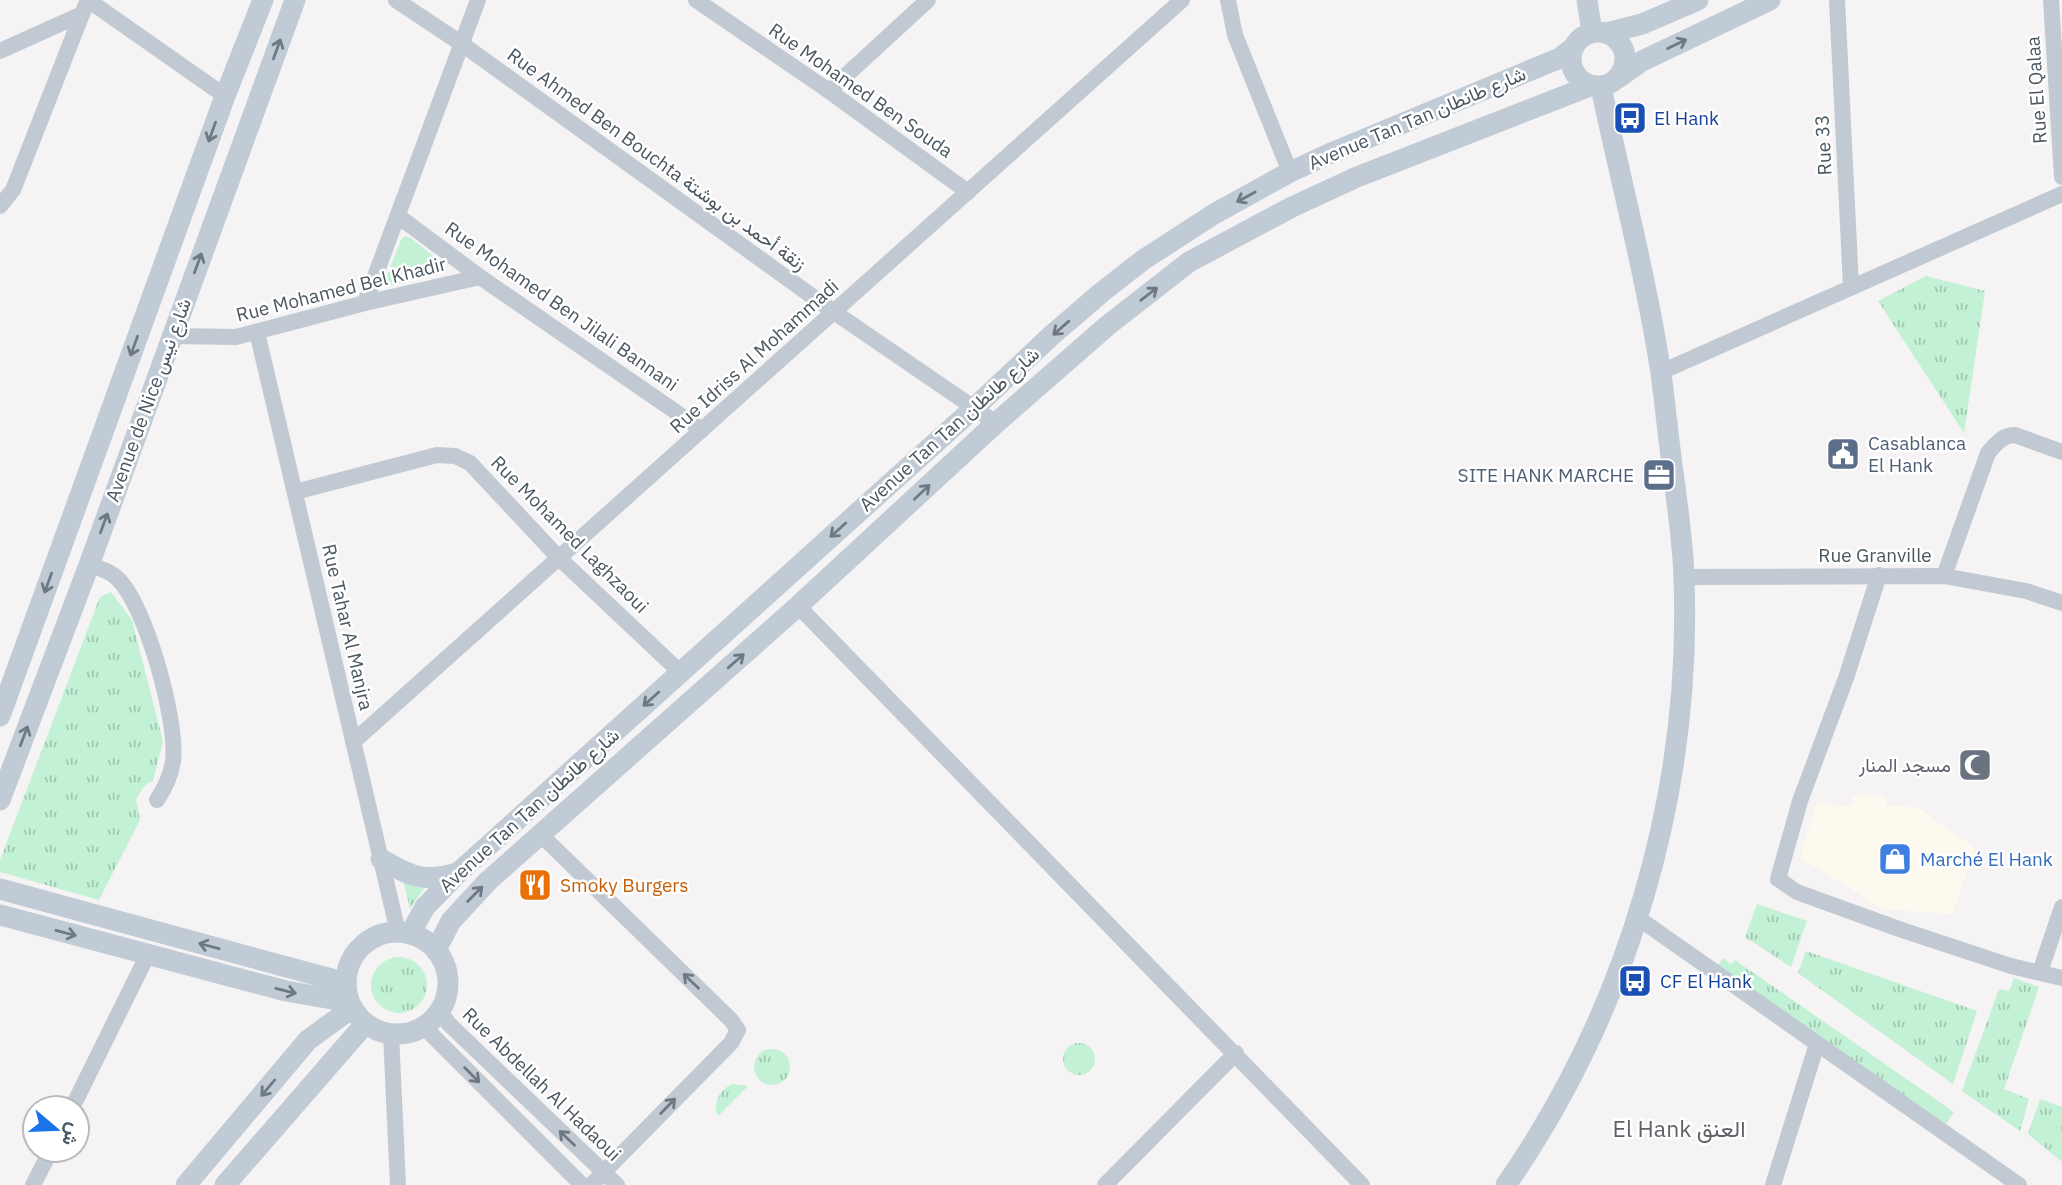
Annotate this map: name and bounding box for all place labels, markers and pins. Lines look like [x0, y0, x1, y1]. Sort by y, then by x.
bus stop icon: El Hank [1611, 99, 1649, 137]
place label: El Hank [1654, 106, 1719, 130]
place label: Casablanca El Hank [1868, 431, 1966, 477]
public building icon: Casablanca El Hank [1824, 435, 1862, 473]
office icon: SITE HANK MARCHE [1640, 456, 1678, 494]
place label: SITE HANK MARCHE [1458, 463, 1634, 487]
mosque icon: مسجد المنار [1956, 746, 1994, 784]
place label: مسجد المنار [1858, 753, 1951, 777]
shop icon: Marché El Hank [1876, 840, 1914, 878]
place label: Marché El Hank [1920, 847, 2053, 871]
restaurant icon: Smoky Burgers [516, 866, 554, 904]
place label: Smoky Burgers [560, 873, 689, 897]
bus stop icon: CF El Hank [1616, 962, 1654, 1000]
place label: CF El Hank [1660, 969, 1752, 993]

